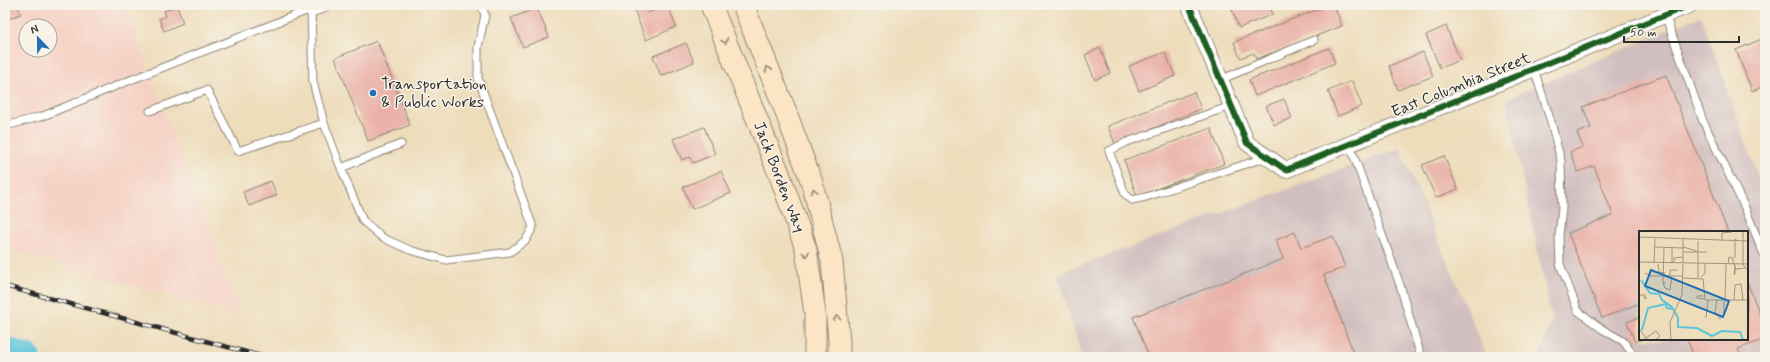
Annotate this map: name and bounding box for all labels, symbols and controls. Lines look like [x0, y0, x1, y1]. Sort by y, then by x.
north arrow [18, 18, 58, 58]
scale bar [1624, 18, 1739, 44]
text: N [29, 22, 41, 38]
text: 50 m [1630, 25, 1657, 41]
one-way arrow [721, 38, 729, 45]
street label: East Columbia Street [1388, 47, 1534, 123]
one-way arrow [765, 65, 773, 72]
place label: Transportation & Public Works [381, 74, 487, 113]
marker: Transportation & Public Works [368, 88, 378, 98]
street label: Jack Borden Way [748, 118, 810, 236]
one-way arrow [810, 187, 819, 194]
inset map [1639, 231, 1748, 340]
one-way arrow [801, 251, 810, 257]
one-way arrow [833, 315, 842, 321]

